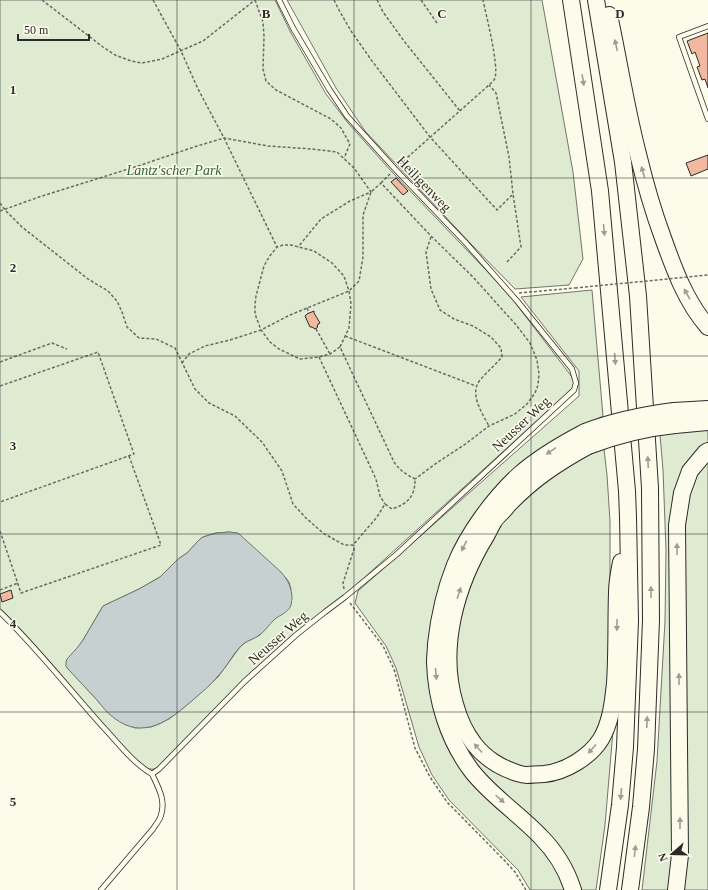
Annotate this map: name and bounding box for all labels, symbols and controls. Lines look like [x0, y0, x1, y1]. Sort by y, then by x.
text: B [262, 6, 271, 21]
text: C [437, 6, 447, 21]
text: D [615, 6, 625, 21]
scale bar [18, 16, 89, 42]
text: 50 m [24, 23, 49, 37]
one-way arrow [612, 39, 618, 51]
one-way arrow [580, 74, 586, 86]
text: 1 [10, 82, 16, 97]
street label: Heiligenweg [394, 153, 454, 215]
park label: Lantz'scher Park [125, 163, 222, 178]
one-way arrow [640, 166, 646, 178]
one-way arrow [600, 224, 607, 236]
text: 2 [10, 260, 16, 275]
one-way arrow [683, 289, 690, 300]
one-way arrow [612, 353, 618, 365]
street label: Neusser Weg [489, 393, 553, 455]
text: 3 [10, 438, 17, 453]
one-way arrow [546, 447, 556, 455]
one-way arrow [645, 456, 652, 468]
one-way arrow [461, 541, 467, 552]
one-way arrow [674, 542, 680, 555]
one-way arrow [648, 585, 654, 598]
one-way arrow [456, 587, 462, 599]
street label: Neusser Weg [245, 608, 311, 668]
text: 4 [10, 616, 17, 631]
one-way arrow [613, 619, 620, 631]
one-way arrow [433, 668, 439, 680]
one-way arrow [676, 672, 682, 685]
one-way arrow [644, 715, 650, 728]
one-way arrow [473, 743, 483, 753]
one-way arrow [588, 745, 597, 754]
one-way arrow [617, 788, 624, 800]
text: 5 [10, 794, 17, 809]
one-way arrow [495, 794, 504, 803]
one-way arrow [677, 816, 683, 829]
north arrow [652, 834, 692, 874]
one-way arrow [632, 845, 638, 857]
text: N [656, 852, 670, 863]

